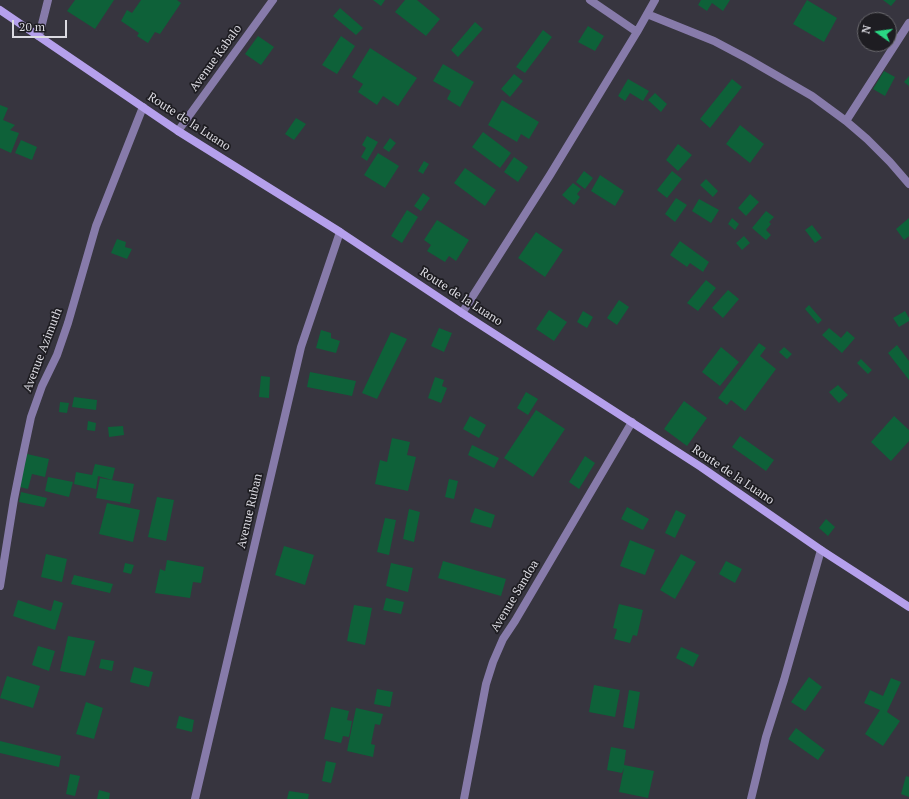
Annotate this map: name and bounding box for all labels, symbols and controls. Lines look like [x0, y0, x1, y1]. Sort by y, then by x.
scale bar [14, 12, 69, 38]
north arrow [857, 12, 897, 52]
text: 20 m [19, 19, 45, 34]
street label: Avenue Kabalo [187, 22, 245, 94]
text: N [859, 24, 874, 35]
street label: Route de la Luano [145, 90, 233, 154]
street label: Route de la Luano [417, 265, 505, 329]
street label: Avenue Azimuth [20, 306, 66, 394]
street label: Route de la Luano [689, 442, 777, 508]
street label: Avenue Ruban [234, 472, 266, 550]
street label: Avenue Sandoa [488, 557, 542, 635]

